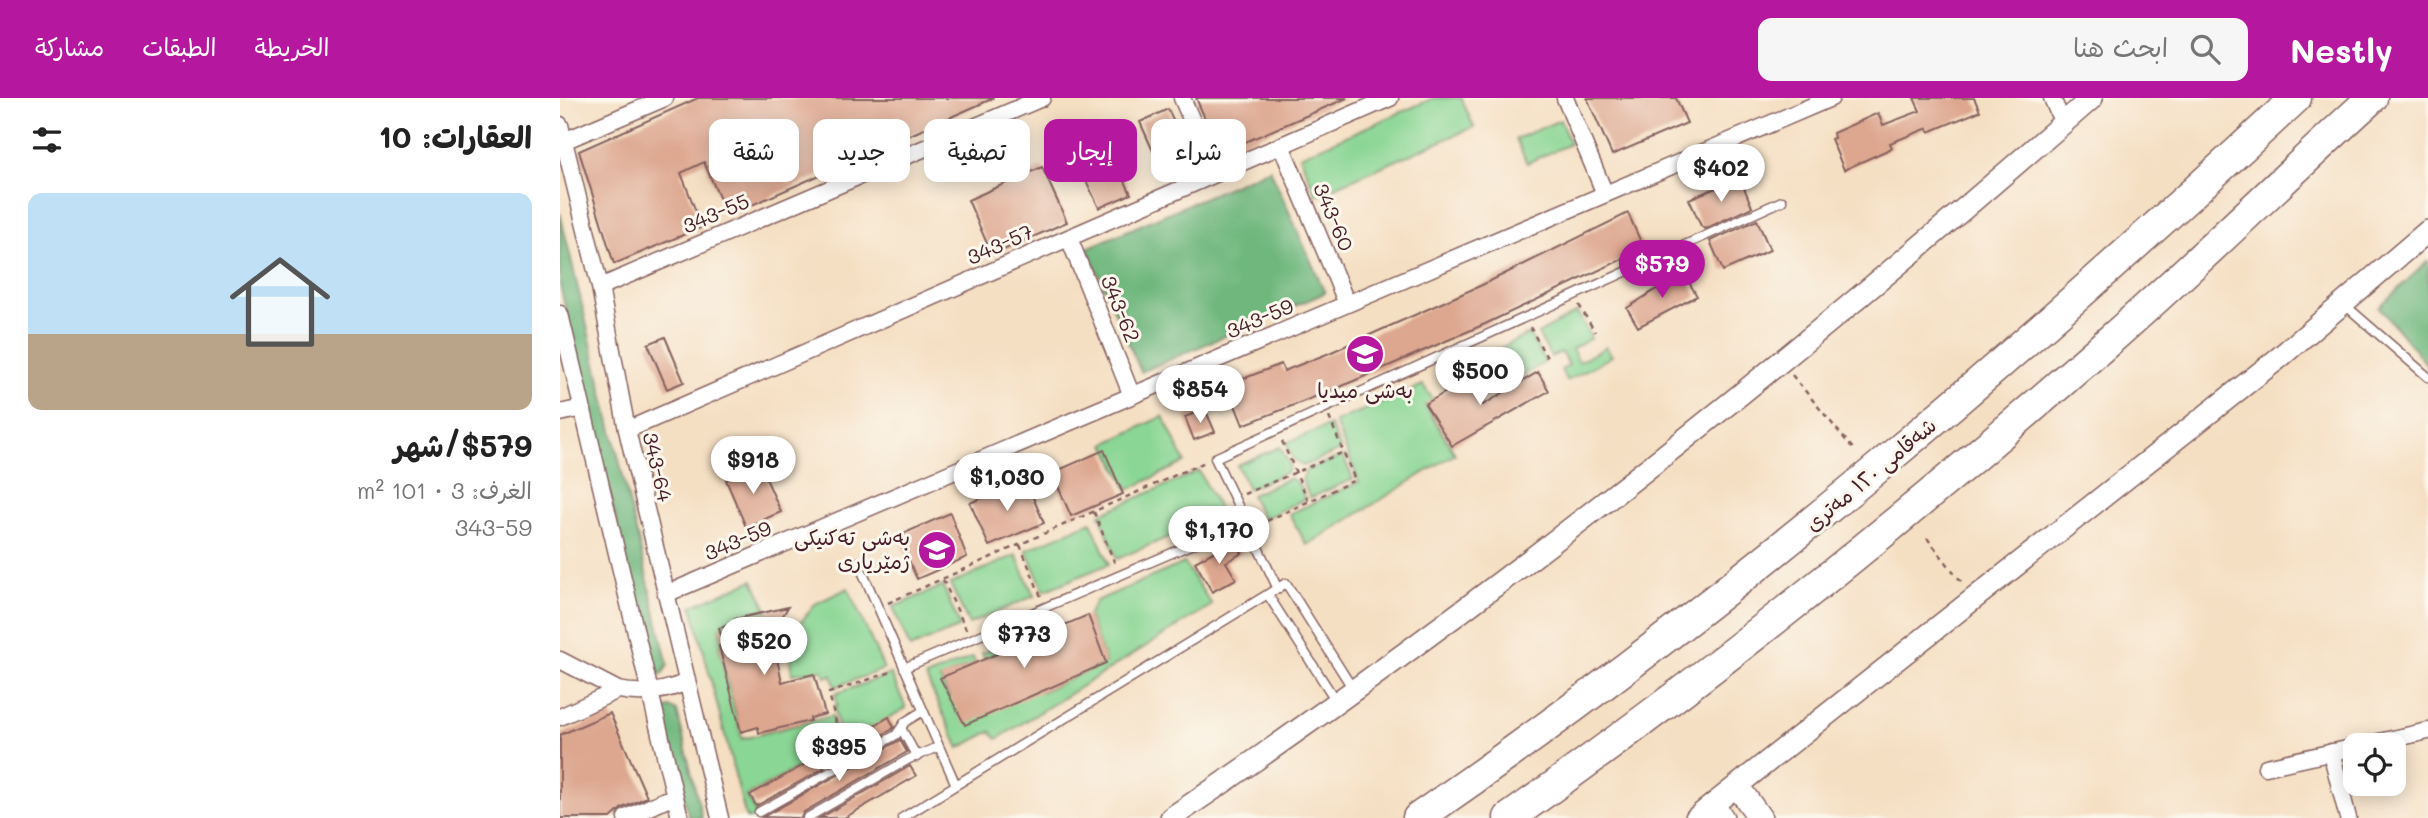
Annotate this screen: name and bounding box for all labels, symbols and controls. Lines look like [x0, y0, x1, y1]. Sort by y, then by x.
search box [1758, 18, 2248, 81]
text: Nestly [2290, 28, 2393, 71]
text: ابحث هنا [2073, 30, 2168, 64]
icon: search [2186, 30, 2224, 68]
text: مشاركة [35, 31, 104, 62]
text: الطبقات [142, 31, 217, 62]
text: الخريطة [255, 31, 329, 62]
text: العقارات: 10 [379, 116, 532, 156]
chip: شقة [709, 119, 799, 182]
chip: جديد [813, 119, 910, 182]
chip: تصفية [924, 119, 1030, 182]
chip: إيجار [1044, 119, 1137, 182]
chip: شراء [1151, 119, 1246, 182]
icon: filters [28, 121, 66, 159]
pin: $402 [1680, 144, 1762, 204]
text: $402 [1693, 152, 1749, 182]
street label: 343-60 [1308, 178, 1361, 255]
street label: 343-55 [678, 186, 753, 239]
street label: 343-57 [962, 217, 1037, 270]
icon: home [217, 239, 343, 365]
pin: $579 [1621, 240, 1703, 300]
text: $579 [1635, 248, 1689, 278]
street label: 343-62 [1096, 271, 1147, 346]
street label: 343-59 [1222, 291, 1297, 344]
school or university icon: بەشی میدیا [1344, 333, 1386, 375]
pin: $500 [1439, 348, 1521, 407]
text: $500 [1451, 355, 1509, 385]
pin: $854 [1159, 366, 1241, 425]
text: $854 [1172, 373, 1228, 403]
place label: بەشی میدیا [1317, 376, 1413, 405]
street label: شەقامی ١٢٠ مەتری [1799, 411, 1943, 538]
text: $579/شهر [394, 425, 532, 465]
street label: 343-64 [637, 429, 680, 505]
pin: $918 [712, 436, 794, 496]
text: $918 [727, 444, 779, 474]
pin: $1,030 [950, 454, 1064, 513]
text: $1,030 [970, 461, 1044, 491]
text: الغرف: 3 · 101 m² [357, 475, 532, 505]
pin: $1,170 [1162, 506, 1276, 566]
text: 343-59 [455, 512, 532, 542]
street label: 343-59 [700, 513, 775, 566]
text: $1,170 [1184, 514, 1254, 544]
place label: بەشی تەکنیکی ژمێریاری [794, 523, 910, 574]
school or university icon: بەشی تەکنیکی ژمێریاری [916, 529, 958, 571]
pin: $773 [983, 610, 1065, 670]
pin: $520 [723, 618, 805, 677]
text: $773 [997, 618, 1051, 648]
text: $520 [736, 625, 792, 655]
pin: $395 [798, 724, 880, 783]
text: $395 [811, 731, 867, 761]
map controls [2343, 733, 2406, 796]
button: locate [2343, 733, 2406, 796]

